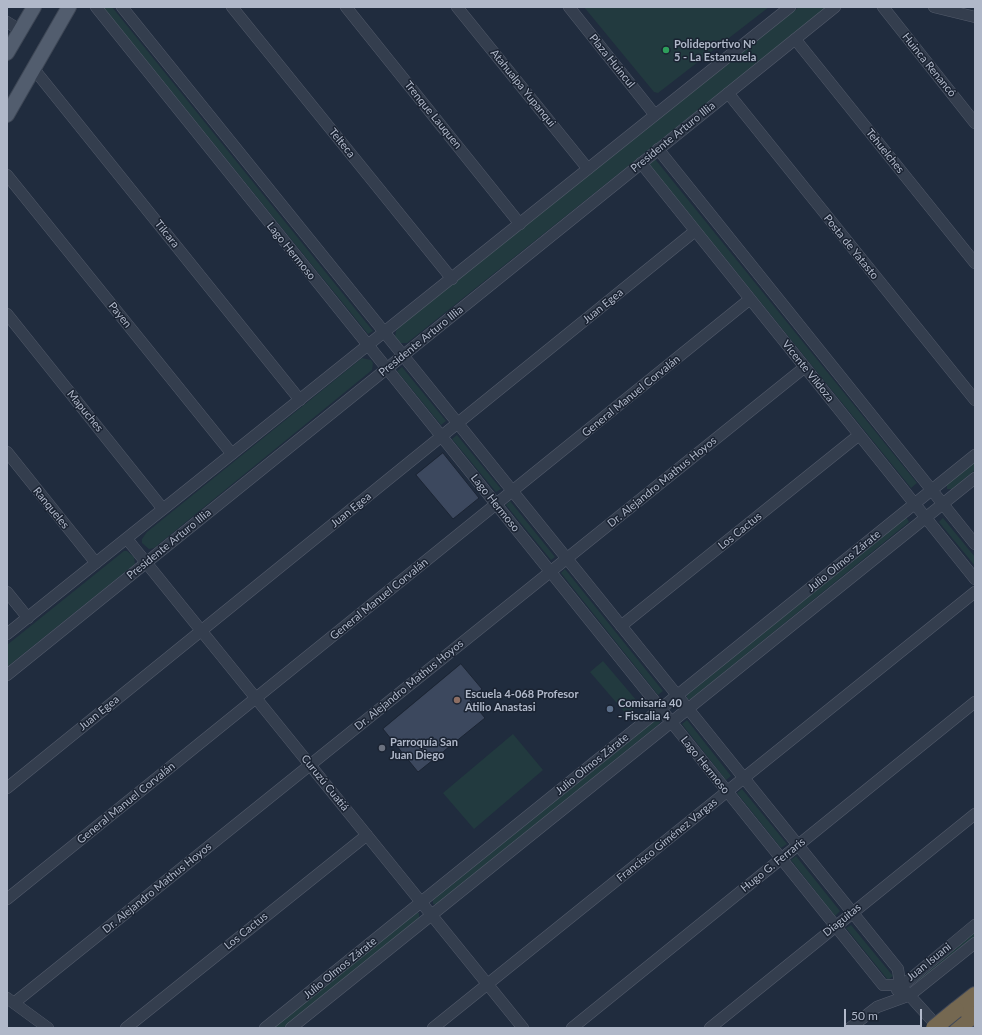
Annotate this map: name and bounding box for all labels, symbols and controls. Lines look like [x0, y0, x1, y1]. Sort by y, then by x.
street label: Huinca Renancó [899, 30, 959, 100]
street label: Plaza Huincul [586, 32, 638, 90]
place label: Polideportivo Nº 5 - La Estanzuela [674, 37, 756, 63]
marker: Polideportivo Nº 5 - La Estanzuela [661, 45, 671, 55]
street label: Atahualpa Yupanqui [488, 47, 558, 129]
street label: Trenque Lauquen [402, 78, 464, 152]
street label: Presidente Arturo Illia [628, 99, 718, 175]
street label: Telteca [326, 126, 358, 160]
street label: Tehuelches [863, 126, 907, 176]
street label: Posta de Yatasto [821, 212, 881, 282]
street label: Tilcara [152, 217, 182, 251]
street label: Lago Hermoso [264, 220, 318, 282]
street label: Juan Egea [580, 286, 626, 326]
street label: Payen [106, 299, 134, 331]
street label: Presidente Arturo Illia [376, 303, 466, 379]
street label: Vicente Vildoza [779, 338, 837, 404]
street label: General Manuel Corvalán [579, 352, 683, 440]
street label: Mapuches [64, 388, 106, 434]
street label: Dr. Alejandro Mathus Hoyos [605, 434, 719, 530]
street label: Lago Hermoso [468, 472, 522, 534]
street label: Ranqueles [30, 485, 72, 531]
street label: Juan Egea [328, 490, 374, 530]
street label: Presidente Arturo Illia [124, 506, 214, 582]
street label: Los Cactus [716, 510, 764, 552]
street label: Julio Olmos Zárate [805, 528, 883, 594]
street label: General Manuel Corvalán [327, 555, 431, 643]
street label: Dr. Alejandro Mathus Hoyos [352, 637, 466, 733]
place label: Escuela 4-068 Profesor Atilio Anastasi [465, 687, 579, 713]
street label: Juan Egea [76, 693, 122, 733]
marker: Escuela 4-068 Profesor Atilio Anastasi [452, 695, 462, 705]
place label: Comisaría 40 - Fiscalia 4 [618, 696, 682, 722]
marker: Comisaría 40 - Fiscalia 4 [605, 704, 615, 714]
street label: Julio Olmos Zárate [553, 731, 631, 797]
street label: Lago Hermoso [678, 734, 732, 796]
place label: Parroquía San Juan Diego [390, 735, 458, 761]
marker: Parroquía San Juan Diego [377, 743, 387, 753]
street label: Curuzú Cuatiá [298, 752, 352, 814]
street label: General Manuel Corvalán [74, 759, 178, 847]
street label: Francisco Giménez Vargas [614, 795, 720, 885]
street label: Hugo G. Ferraris [738, 835, 808, 895]
street label: Dr. Alejandro Mathus Hoyos [100, 840, 214, 936]
street label: Diaguitas [820, 901, 864, 939]
street label: Los Cactus [222, 910, 270, 952]
street label: Julio Olmos Zárate [301, 935, 379, 1001]
street label: Juan Isuani [904, 940, 954, 984]
scale bar [846, 1001, 924, 1027]
text: 50 m [851, 1008, 878, 1023]

